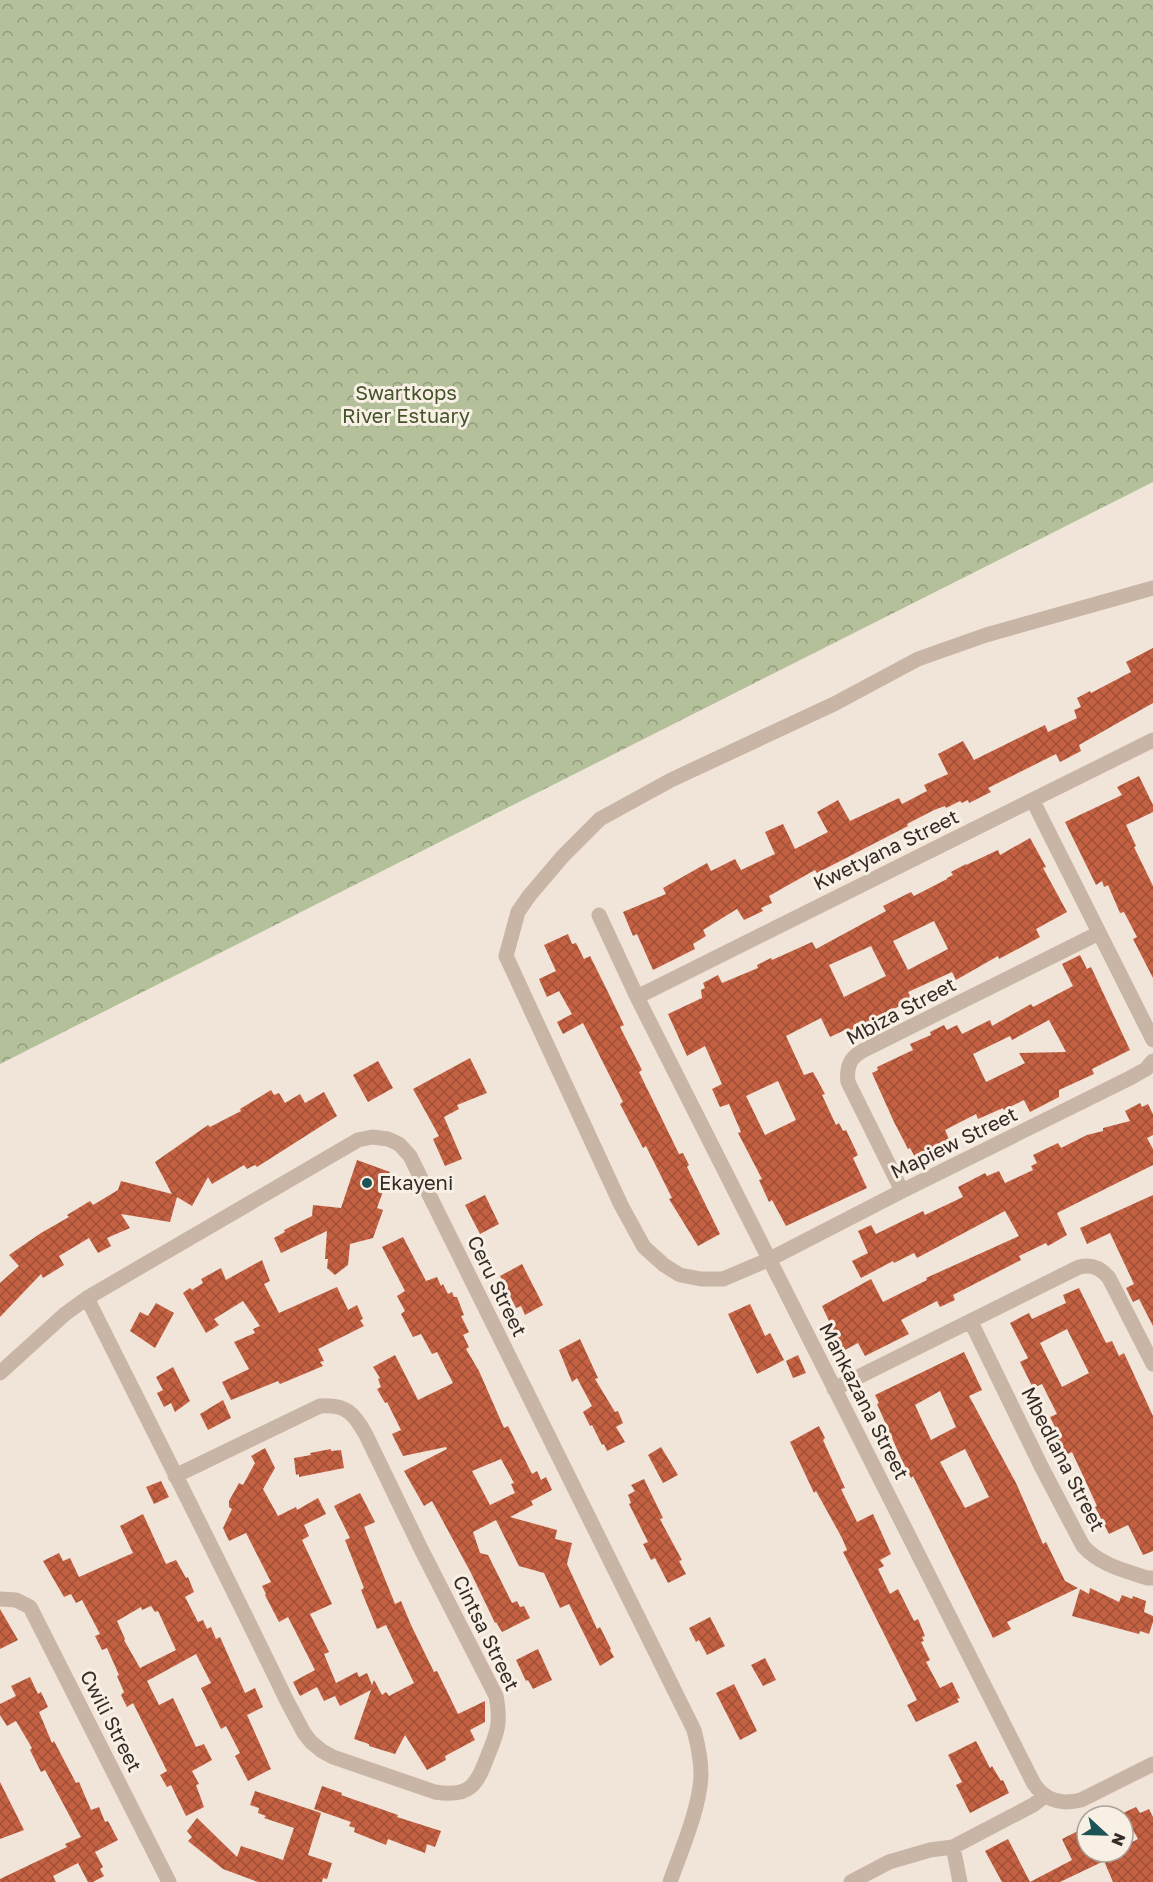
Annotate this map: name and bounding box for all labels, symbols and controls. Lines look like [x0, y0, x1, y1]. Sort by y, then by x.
park label: Swartkops River Estuary [342, 380, 470, 427]
street label: Kwetyana Street [809, 803, 962, 895]
street label: Mbiza Street [842, 971, 959, 1049]
street label: Mapiew Street [886, 1101, 1021, 1183]
place label: Ekayeni [379, 1170, 453, 1194]
marker: Ekayeni [360, 1176, 374, 1190]
street label: Ceru Street [463, 1231, 533, 1340]
street label: Mankazana Street [815, 1318, 915, 1483]
street label: Mbedlana Street [1017, 1382, 1111, 1535]
street label: Cintsa Street [449, 1571, 525, 1694]
street label: Cwili Street [76, 1666, 148, 1776]
north arrow [1075, 1804, 1135, 1864]
text: N [1107, 1830, 1130, 1849]

